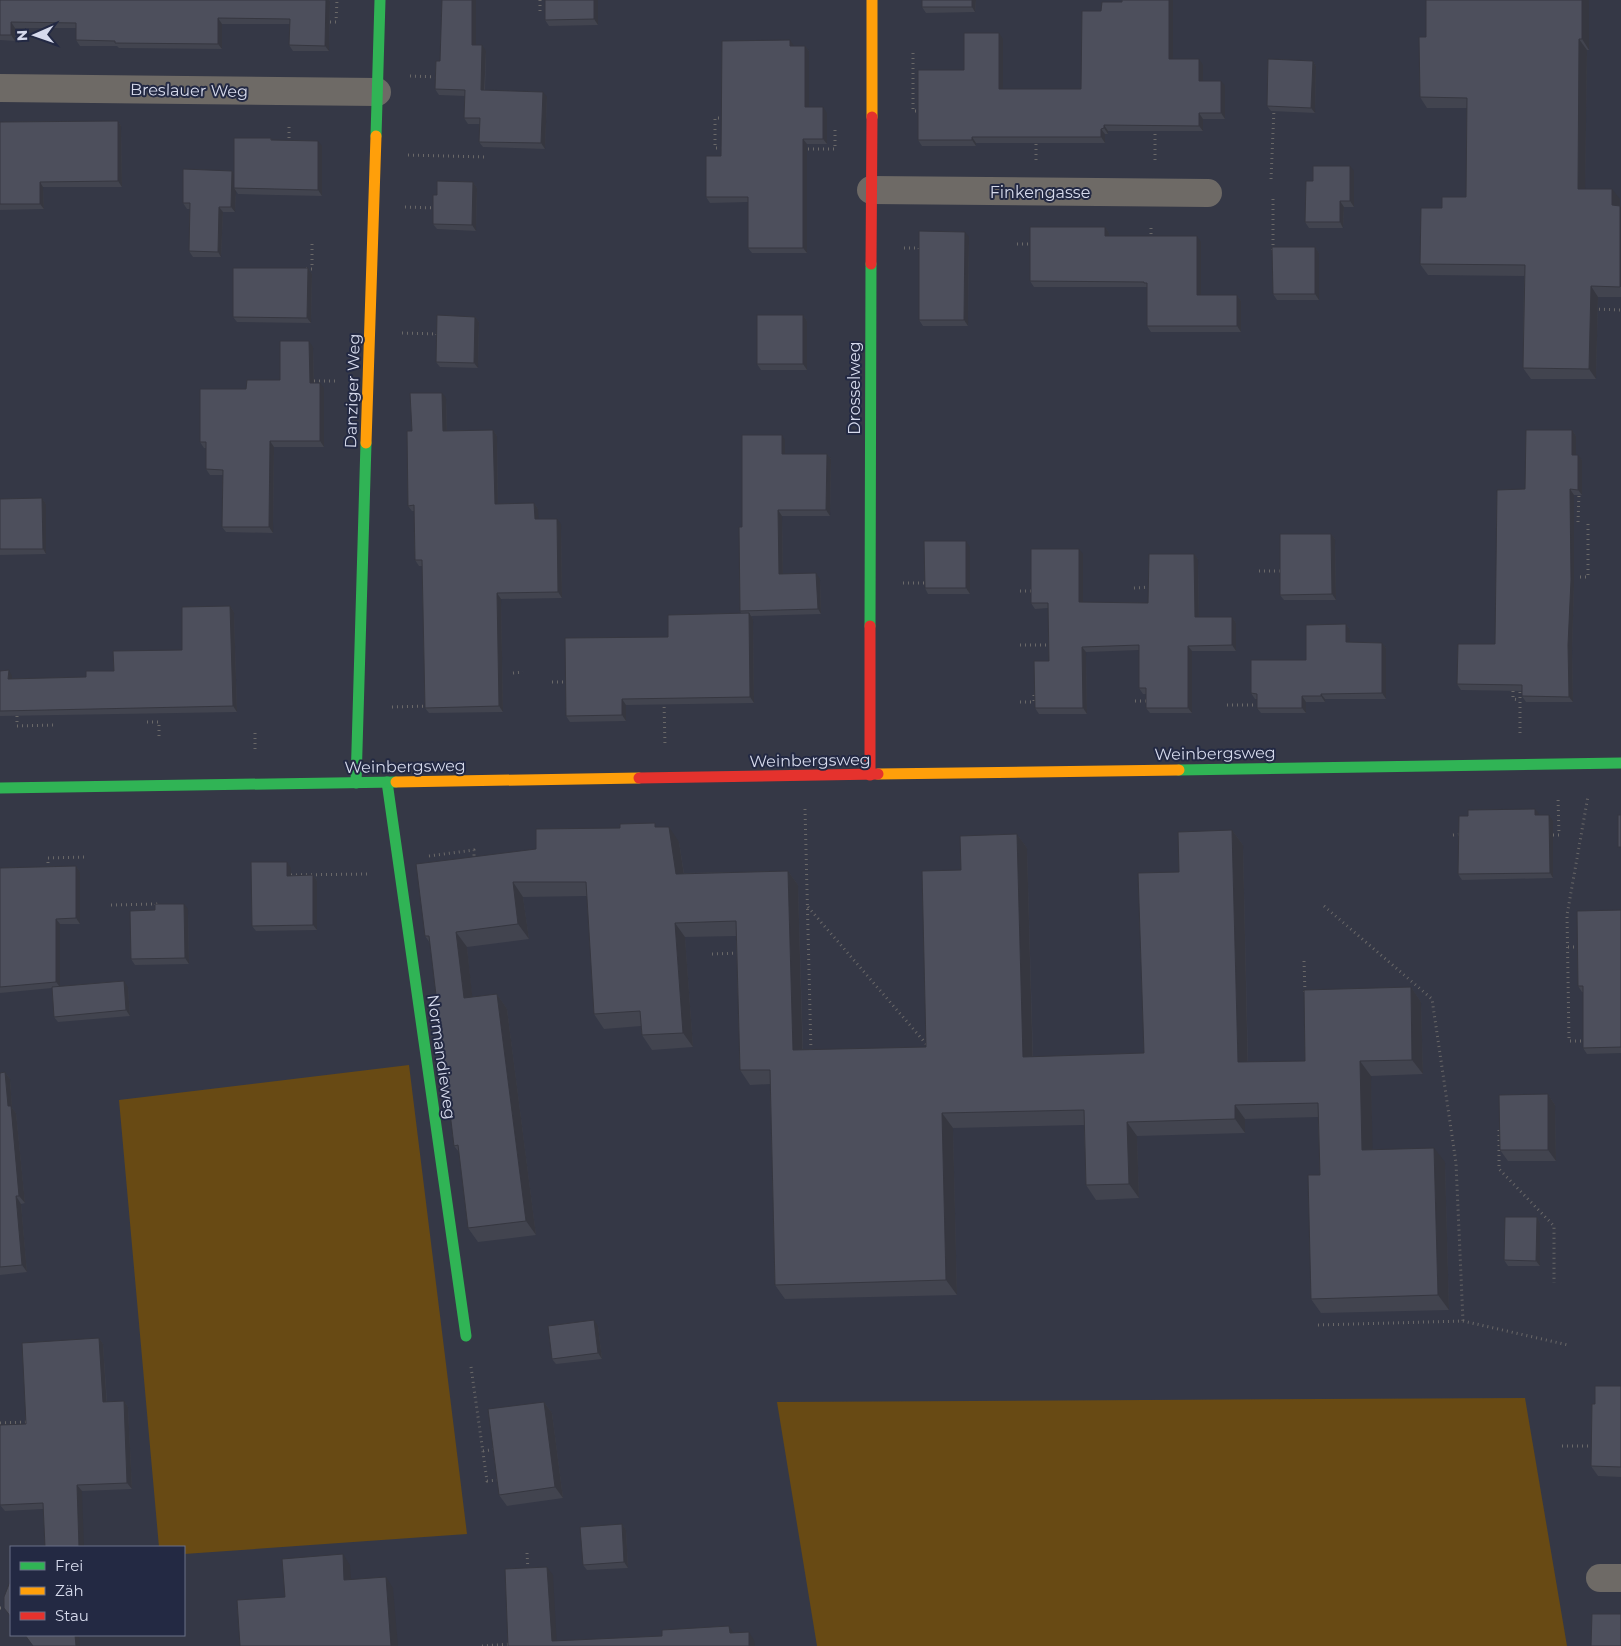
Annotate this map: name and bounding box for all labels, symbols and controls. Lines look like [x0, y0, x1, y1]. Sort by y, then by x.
north arrow [10, 10, 60, 60]
text: N [13, 29, 31, 41]
street label: Breslauer Weg [130, 80, 248, 101]
street label: Finkengasse [990, 183, 1090, 202]
street label: Danziger Weg [341, 333, 364, 449]
street label: Drosselweg [845, 341, 864, 435]
street label: Weinbergsweg [1154, 743, 1276, 764]
street label: Weinbergsweg [749, 750, 871, 771]
street label: Weinbergsweg [344, 756, 466, 777]
street label: Normandieweg [423, 994, 460, 1121]
legend [10, 1546, 185, 1636]
text: Frei [55, 1556, 83, 1575]
text: Zäh [55, 1581, 84, 1600]
text: Stau [55, 1606, 89, 1625]

